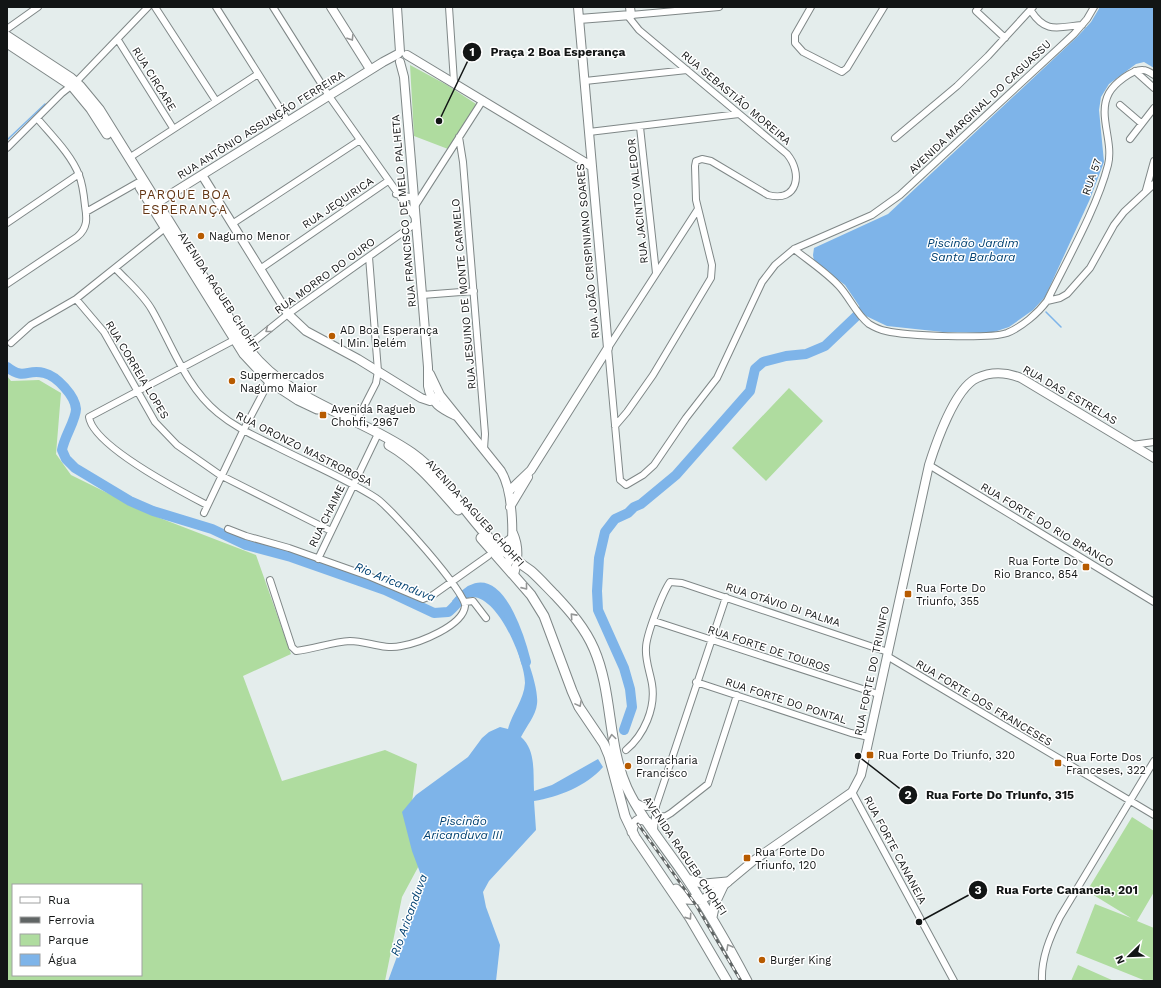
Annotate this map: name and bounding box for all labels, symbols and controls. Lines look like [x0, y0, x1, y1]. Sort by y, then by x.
one-way arrow [346, 34, 353, 41]
street label: AVENIDA MARGINAL DO CAGUASSU [906, 38, 1054, 176]
callout: Praça 2 Boa Esperança [462, 40, 633, 64]
street label: RUA CIRCARE [129, 45, 179, 113]
text: 1 [469, 45, 475, 59]
text: Praça 2 Boa Esperança [491, 45, 626, 59]
street label: RUA SEBASTIÃO MOREIRA [679, 48, 793, 148]
street label: RUA ANTÔNIO ASSUNÇÃO FERREIRA [174, 67, 347, 182]
street label: RUA FRANCISCO DE MELO PALHETA [389, 114, 419, 308]
street label: RUA JACINTO VALEDOR [625, 138, 651, 264]
street label: RUA 57 [1080, 157, 1104, 197]
street label: RUA JOÃO CRISPINIANO SOARES [574, 163, 602, 339]
street label: RUA JEQUIRICA [300, 174, 376, 232]
district label: PARQUE BOA ESPERANÇA [139, 187, 231, 217]
street label: RUA JESUINO DE MONTE CARMELO [449, 198, 479, 390]
street label: AVENIDA RAGUEB CHOHFI [175, 230, 263, 354]
place label: Nagumo Menor [209, 230, 291, 243]
marker: Nagumo Menor [196, 231, 206, 241]
street label: RUA MORRO DO OURO [272, 235, 378, 317]
water label: Piscinão Jardim Santa Barbara [927, 236, 1019, 264]
street label: RUA CORREIA LOPES [103, 319, 171, 421]
place label: AD Boa Esperança I Min. Belém [340, 324, 438, 350]
one-way arrow [265, 326, 272, 333]
marker: AD Boa Esperança I Min. Belém [327, 331, 337, 341]
street label: RUA DAS ESTRELAS [1021, 363, 1119, 427]
place label: Supermercados Nagumo Maior [240, 369, 325, 395]
marker: Supermercados Nagumo Maior [227, 376, 237, 386]
place label: Avenida Ragueb Chohfi, 2967 [331, 403, 416, 429]
street label: RUA ORONZO MASTROROSA [234, 409, 374, 489]
marker: Avenida Ragueb Chohfi, 2967 [318, 410, 328, 420]
street label: AVENIDA RAGUEB CHOHFI [423, 457, 527, 569]
street label: RUA FORTE DO RIO BRANCO [978, 480, 1116, 570]
street label: RUA CHAIME [306, 483, 348, 549]
place label: Rua Forte Do Rio Branco, 854 [994, 555, 1078, 581]
water label: Rio Aricanduva [353, 559, 438, 605]
marker: Rua Forte Do Rio Branco, 854 [1081, 562, 1091, 572]
street label: RUA OTÁVIO DI PALMA [724, 579, 842, 630]
one-way arrow [520, 582, 527, 590]
place label: Rua Forte Do Triunfo, 355 [916, 582, 986, 608]
marker: Rua Forte Do Triunfo, 355 [903, 589, 913, 599]
street label: RUA FORTE DO TRIUNFO [852, 605, 892, 737]
one-way arrow [571, 613, 578, 620]
street label: RUA FORTE DE TOUROS [706, 623, 832, 675]
street label: RUA FORTE DOS FRANCESES [913, 657, 1055, 749]
street label: RUA FORTE DO PONTAL [724, 675, 849, 727]
one-way arrow [574, 700, 581, 708]
one-way arrow [608, 734, 617, 740]
place label: Rua Forte Do Triunfo, 320 [878, 749, 1015, 762]
marker: Rua Forte Do Triunfo, 320 [865, 750, 875, 760]
place label: Rua Forte Dos Franceses, 322 [1066, 751, 1146, 777]
place label: Borracharia Francisco [636, 754, 698, 780]
marker: Rua Forte Dos Franceses, 322 [1053, 758, 1063, 768]
marker: Borracharia Francisco [623, 761, 633, 771]
callout: Rua Forte Do Triunfo, 315 [898, 783, 1082, 807]
text: 2 [904, 788, 912, 802]
text: Rua Forte Do Triunfo, 315 [926, 788, 1074, 802]
street label: AVENIDA RAGUEB CHOHFI [640, 794, 730, 918]
street label: RUA FORTE CANANEIA [861, 794, 929, 906]
water label: Piscinão Aricanduva III [423, 814, 503, 842]
place label: Rua Forte Do Triunfo, 120 [755, 846, 825, 872]
marker: Rua Forte Do Triunfo, 120 [742, 853, 752, 863]
water label: Rio Aricanduva [388, 872, 430, 958]
callout: Rua Forte Cananeia, 201 [968, 878, 1146, 902]
text: 3 [974, 883, 982, 897]
text: Rua Forte Cananeia, 201 [996, 883, 1138, 897]
legend [12, 884, 142, 976]
text: Rua [48, 893, 70, 907]
text: Ferrovia [48, 913, 95, 927]
one-way arrow [684, 913, 692, 920]
text: Parque [48, 933, 89, 947]
north arrow [1109, 936, 1149, 976]
one-way arrow [726, 944, 733, 951]
text: Água [48, 953, 77, 967]
text: N [1113, 953, 1128, 966]
place label: Burger King [770, 954, 831, 967]
marker: Burger King [757, 955, 767, 965]

